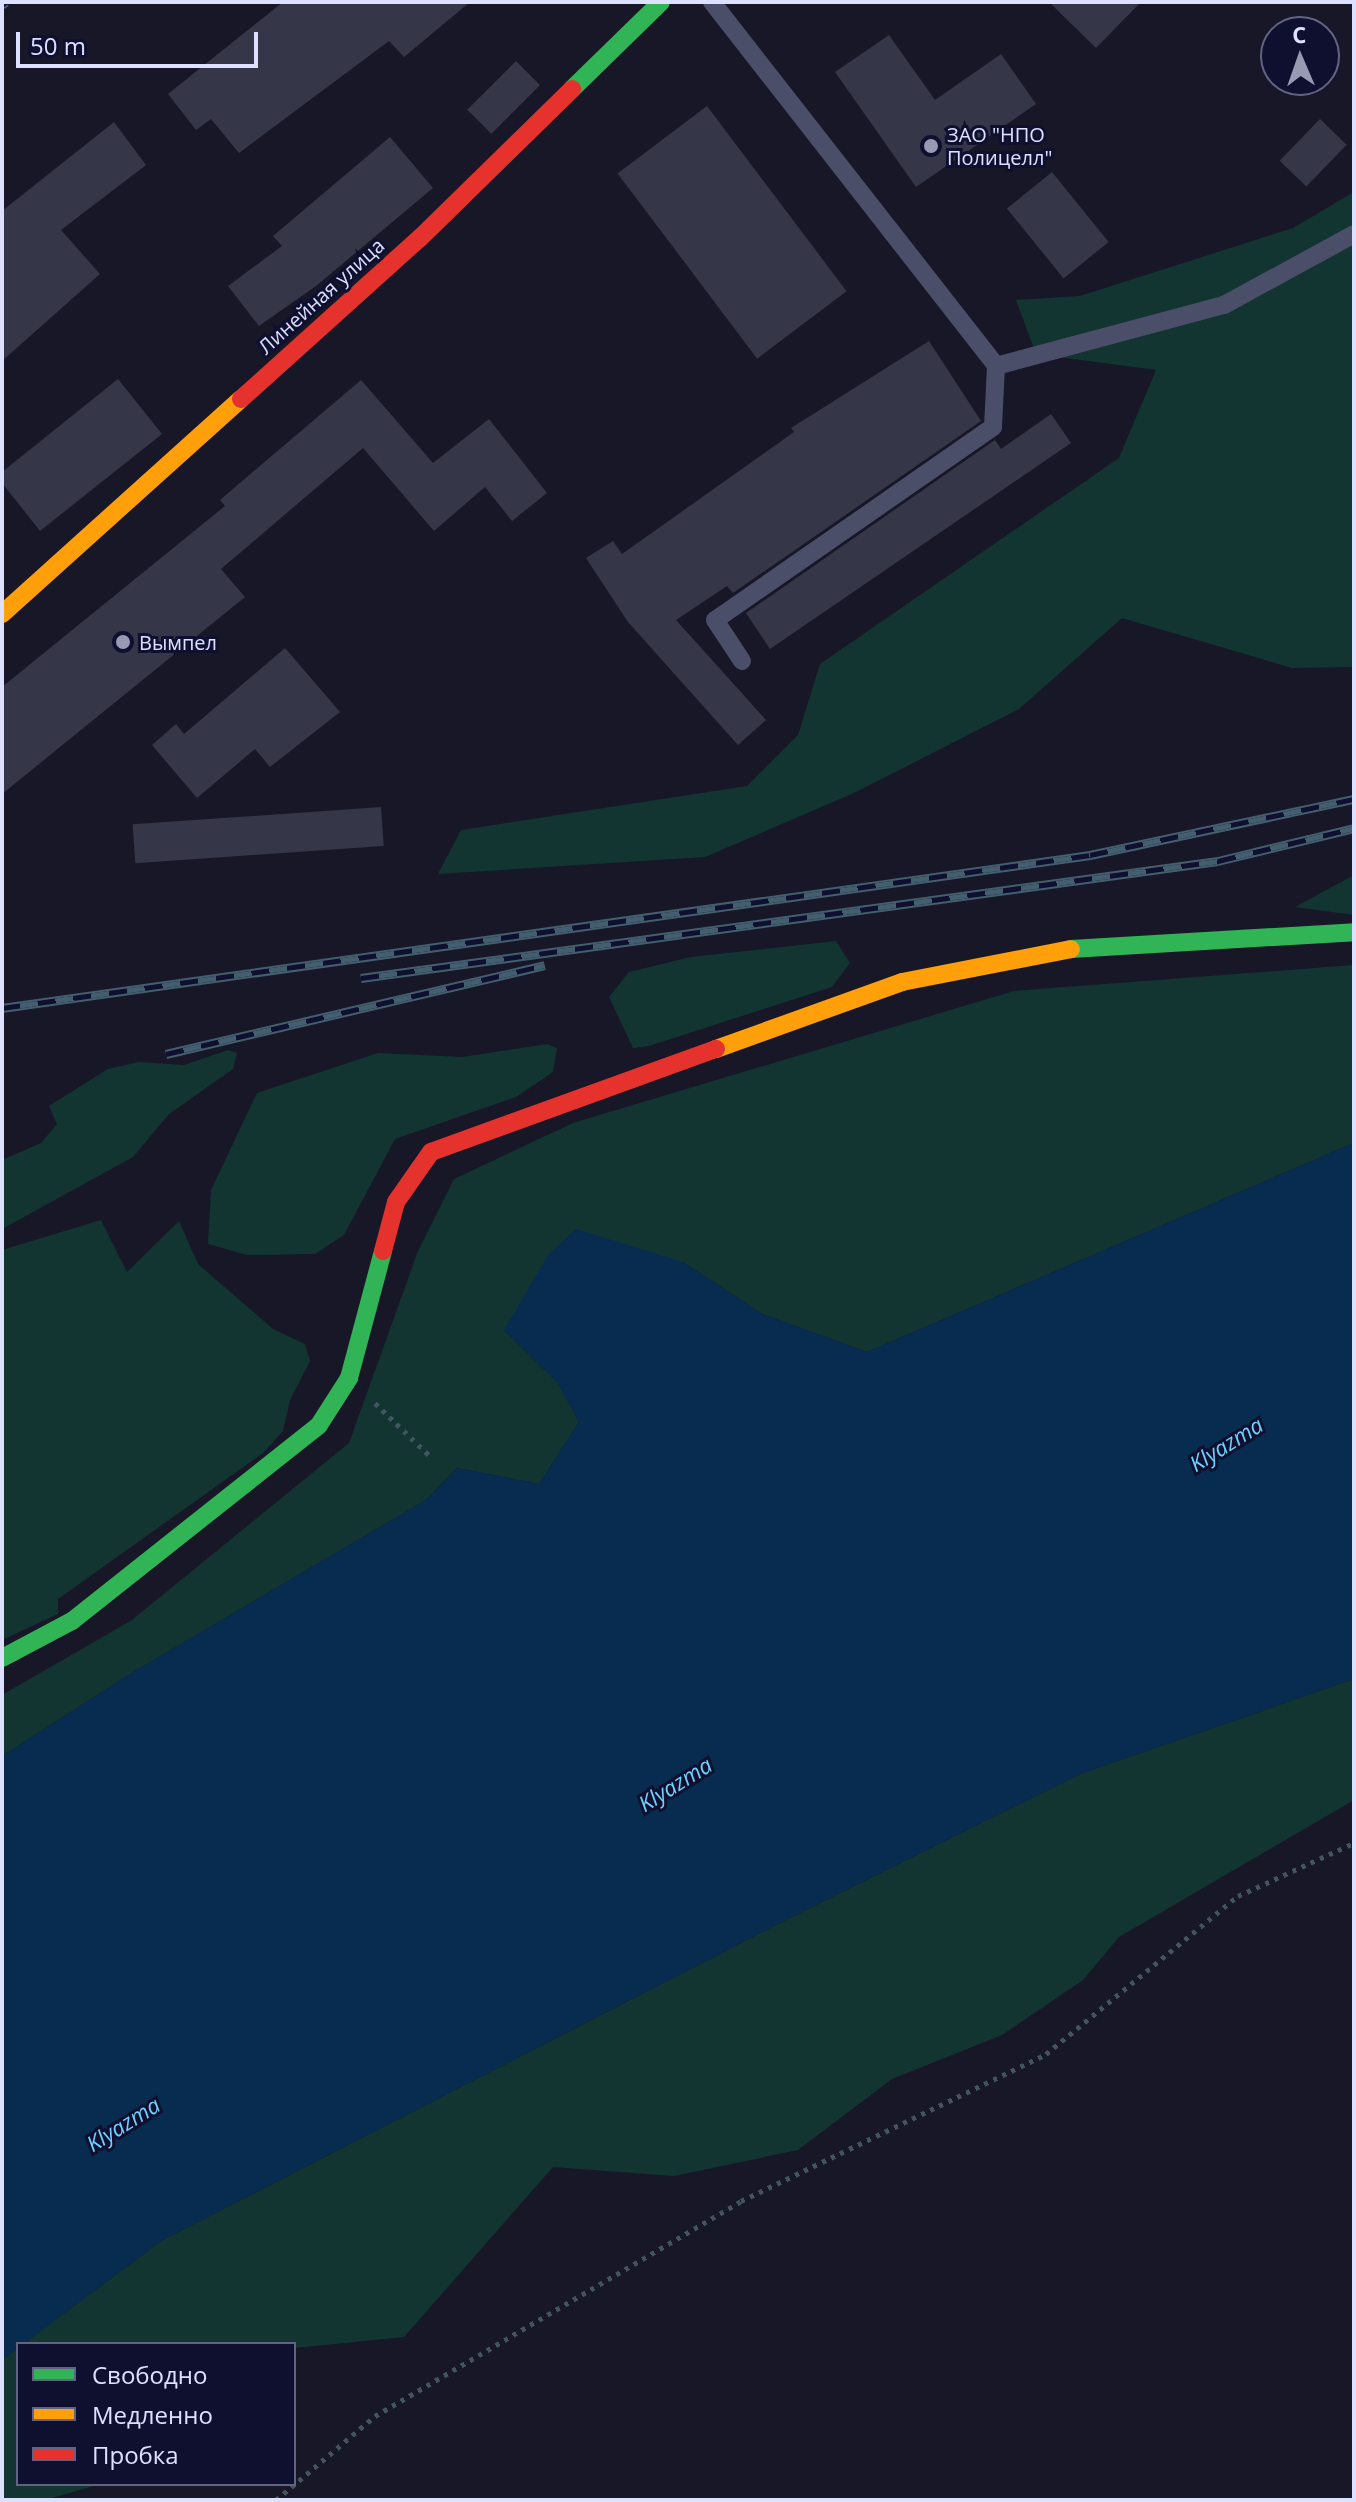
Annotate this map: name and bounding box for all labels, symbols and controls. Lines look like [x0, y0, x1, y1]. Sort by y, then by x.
scale bar [20, 16, 262, 66]
north arrow [1260, 16, 1340, 96]
text: С [1292, 19, 1307, 49]
text: 50 m [30, 29, 86, 62]
place label: ЗАО "НПО Полицелл" [947, 122, 1052, 169]
marker: ЗАО "НПО Полицелл" [922, 137, 940, 155]
street label: Линейная улица [253, 233, 389, 359]
place label: Вымпел [139, 630, 217, 654]
marker: Вымпел [114, 633, 132, 651]
water label: Klyazma [1184, 1411, 1268, 1477]
water label: Klyazma [633, 1751, 717, 1817]
water label: Klyazma [81, 2091, 165, 2157]
legend [16, 2342, 296, 2486]
text: Свободно [92, 2358, 207, 2391]
text: Медленно [92, 2398, 213, 2431]
text: Пробка [92, 2438, 179, 2471]

